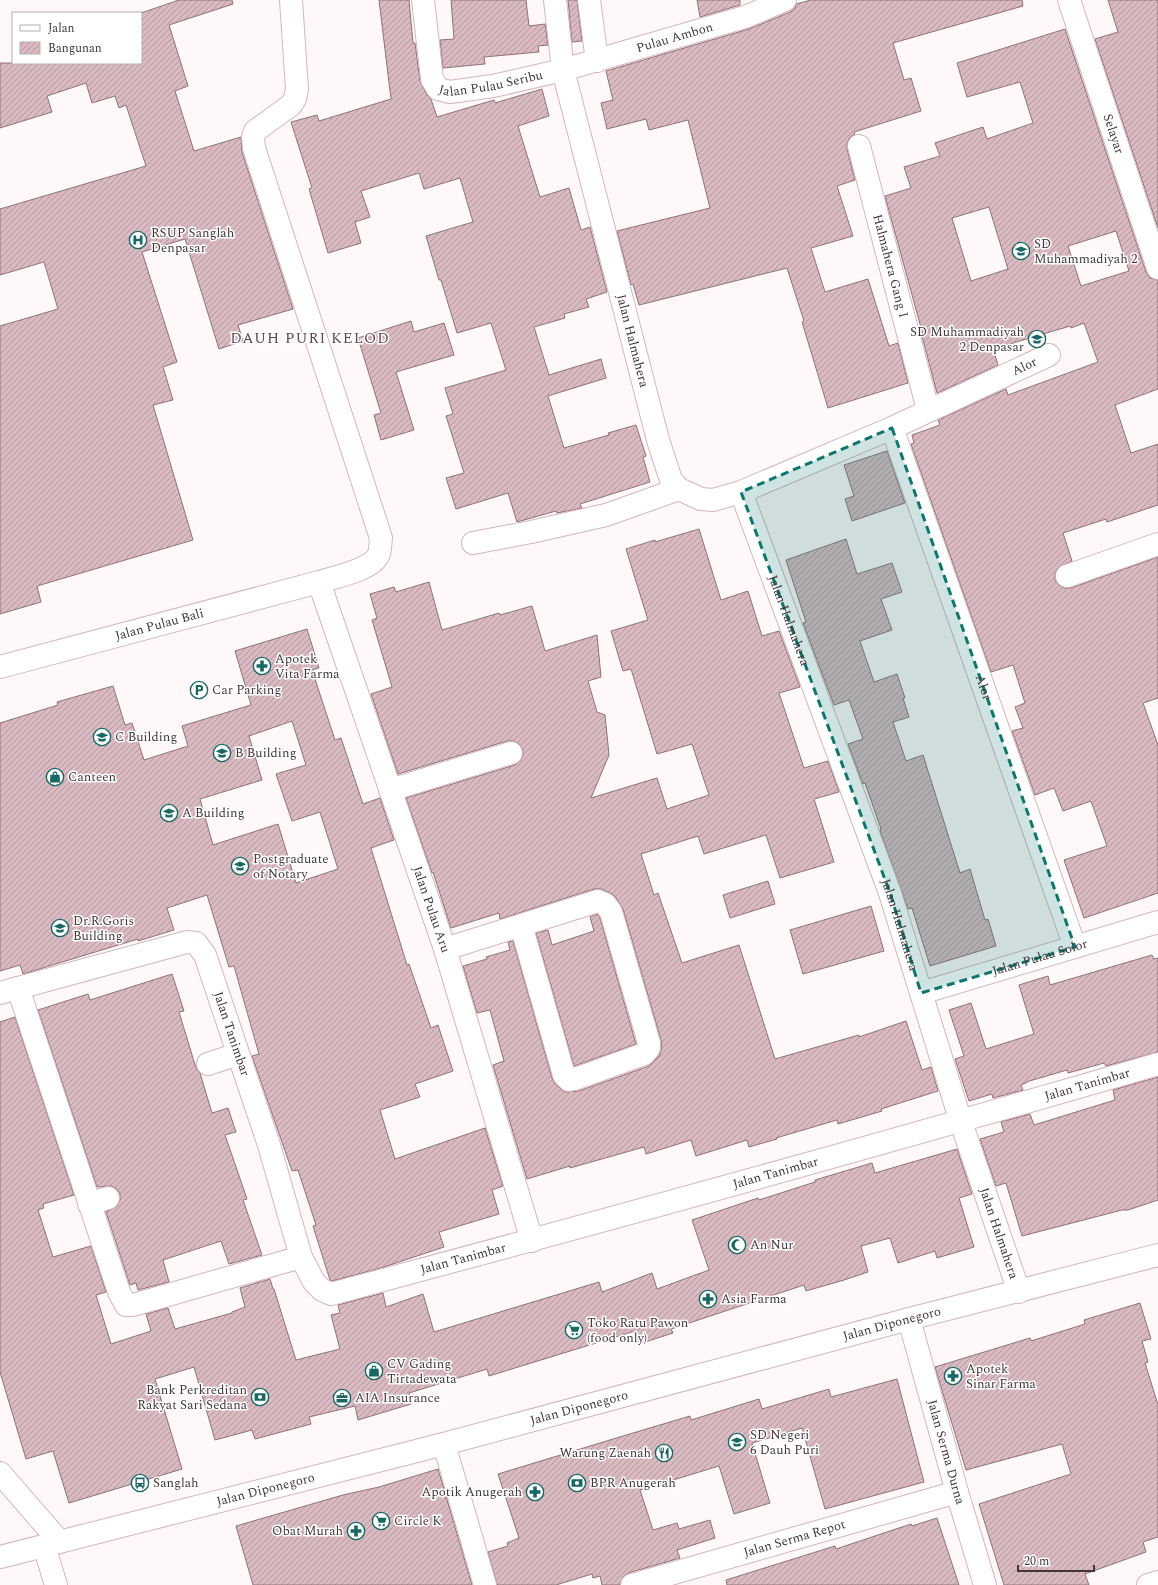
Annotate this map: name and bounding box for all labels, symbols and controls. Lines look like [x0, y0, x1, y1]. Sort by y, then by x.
legend [12, 12, 142, 64]
street label: Pulau Ambon [634, 17, 716, 58]
text: Jalan [48, 19, 75, 38]
text: Bangunan [48, 39, 102, 58]
street label: Jalan Pulau Seribu [437, 65, 545, 102]
street label: Selayar [1097, 111, 1129, 157]
street label: Halmahera Gang I [867, 212, 913, 320]
place label: RSUP Sanglah Denpasar [151, 223, 235, 258]
hospital icon: RSUP Sanglah Denpasar [128, 230, 148, 250]
place label: SD Muhammadiyah 2 [1034, 234, 1137, 269]
school or university icon: SD Muhammadiyah 2 [1011, 241, 1031, 261]
street label: Jalan Halmahera [611, 292, 654, 390]
place label: SD Muhammadiyah 2 Denpasar [910, 322, 1024, 357]
district label: DAUH PURI KELOD [230, 327, 390, 350]
school or university icon: SD Muhammadiyah 2 Denpasar [1027, 329, 1047, 349]
street label: Alor [1009, 352, 1040, 381]
street label: Jalan Halmahera [763, 572, 815, 669]
street label: Jalan Pulau Bali [113, 603, 206, 646]
place label: Apotek Vita Farma [275, 649, 340, 684]
pharmacy icon: Apotek Vita Farma [252, 656, 272, 676]
street label: Alor [970, 672, 997, 703]
parking icon: Car Parking [189, 680, 209, 700]
place label: Car Parking [212, 680, 281, 700]
school or university icon: C Building [92, 727, 112, 747]
place label: C Building [115, 727, 177, 747]
school or university icon: B Building [212, 743, 232, 763]
place label: B Building [235, 743, 296, 763]
shop icon: Canteen [45, 767, 65, 787]
place label: Canteen [68, 767, 117, 787]
school or university icon: A Building [159, 803, 179, 823]
place label: A Building [182, 803, 245, 823]
place label: Postgraduate of Notary [253, 849, 329, 884]
school or university icon: Postgraduate of Notary [230, 856, 250, 876]
street label: Jalan Pulau Aru [407, 863, 456, 955]
street label: Jalan Halmahera [876, 876, 924, 974]
place label: Dr.R.Goris Building [73, 911, 134, 946]
school or university icon: Dr.R.Goris Building [50, 918, 70, 938]
street label: Jalan Pulau Solor [990, 934, 1090, 981]
street label: Jalan Tanimbar [208, 989, 255, 1079]
street label: Jalan Tanimbar [1042, 1063, 1132, 1106]
street label: Jalan Tanimbar [730, 1151, 821, 1194]
street label: Jalan Halmahera [974, 1185, 1024, 1282]
mosque icon: An Nur [727, 1235, 747, 1255]
place label: An Nur [750, 1235, 793, 1255]
street label: Jalan Tanimbar [418, 1237, 508, 1280]
pharmacy icon: Asia Farma [698, 1289, 718, 1309]
place label: Asia Farma [721, 1289, 787, 1309]
street label: Jalan Diponegoro [841, 1301, 943, 1346]
place label: Toko Ratu Pawon (food only) [587, 1313, 689, 1348]
supermarket icon: Toko Ratu Pawon (food only) [564, 1320, 584, 1340]
place label: CV Gading Tirtadewata [387, 1354, 457, 1389]
place label: Apotek Sinar Farma [966, 1359, 1037, 1394]
shop icon: CV Gading Tirtadewata [364, 1361, 384, 1381]
pharmacy icon: Apotek Sinar Farma [943, 1366, 963, 1386]
place label: Bank Perkreditan Rakyat Sari Sedana [137, 1380, 248, 1415]
street label: Jalan Diponegoro [528, 1385, 630, 1430]
bank icon: Bank Perkreditan Rakyat Sari Sedana [250, 1387, 270, 1407]
office icon: AIA Insurance [332, 1388, 352, 1408]
place label: AIA Insurance [355, 1388, 440, 1408]
street label: Jalan Serma Durna [922, 1397, 970, 1507]
place label: SD Negeri 6 Dauh Puri [750, 1425, 819, 1460]
school or university icon: SD Negeri 6 Dauh Puri [727, 1432, 747, 1452]
place label: Warung Zaenah [559, 1443, 651, 1463]
restaurant icon: Warung Zaenah [654, 1443, 674, 1463]
street label: Jalan Diponegoro [214, 1467, 317, 1512]
bus stop icon: Sanglah [130, 1473, 150, 1493]
place label: Sanglah [153, 1473, 199, 1493]
bank icon: BPR Anugerah [567, 1473, 587, 1493]
place label: BPR Anugerah [590, 1473, 676, 1493]
place label: Apotik Anugerah [422, 1482, 522, 1502]
pharmacy icon: Apotik Anugerah [525, 1482, 545, 1502]
supermarket icon: Circle K [371, 1511, 391, 1531]
place label: Circle K [394, 1511, 442, 1531]
street label: Jalan Serma Repot [741, 1514, 848, 1563]
place label: Obat Murah [272, 1521, 343, 1541]
pharmacy icon: Obat Murah [346, 1521, 366, 1541]
scale bar [1018, 1547, 1094, 1573]
text: 20 m [1024, 1552, 1049, 1571]

